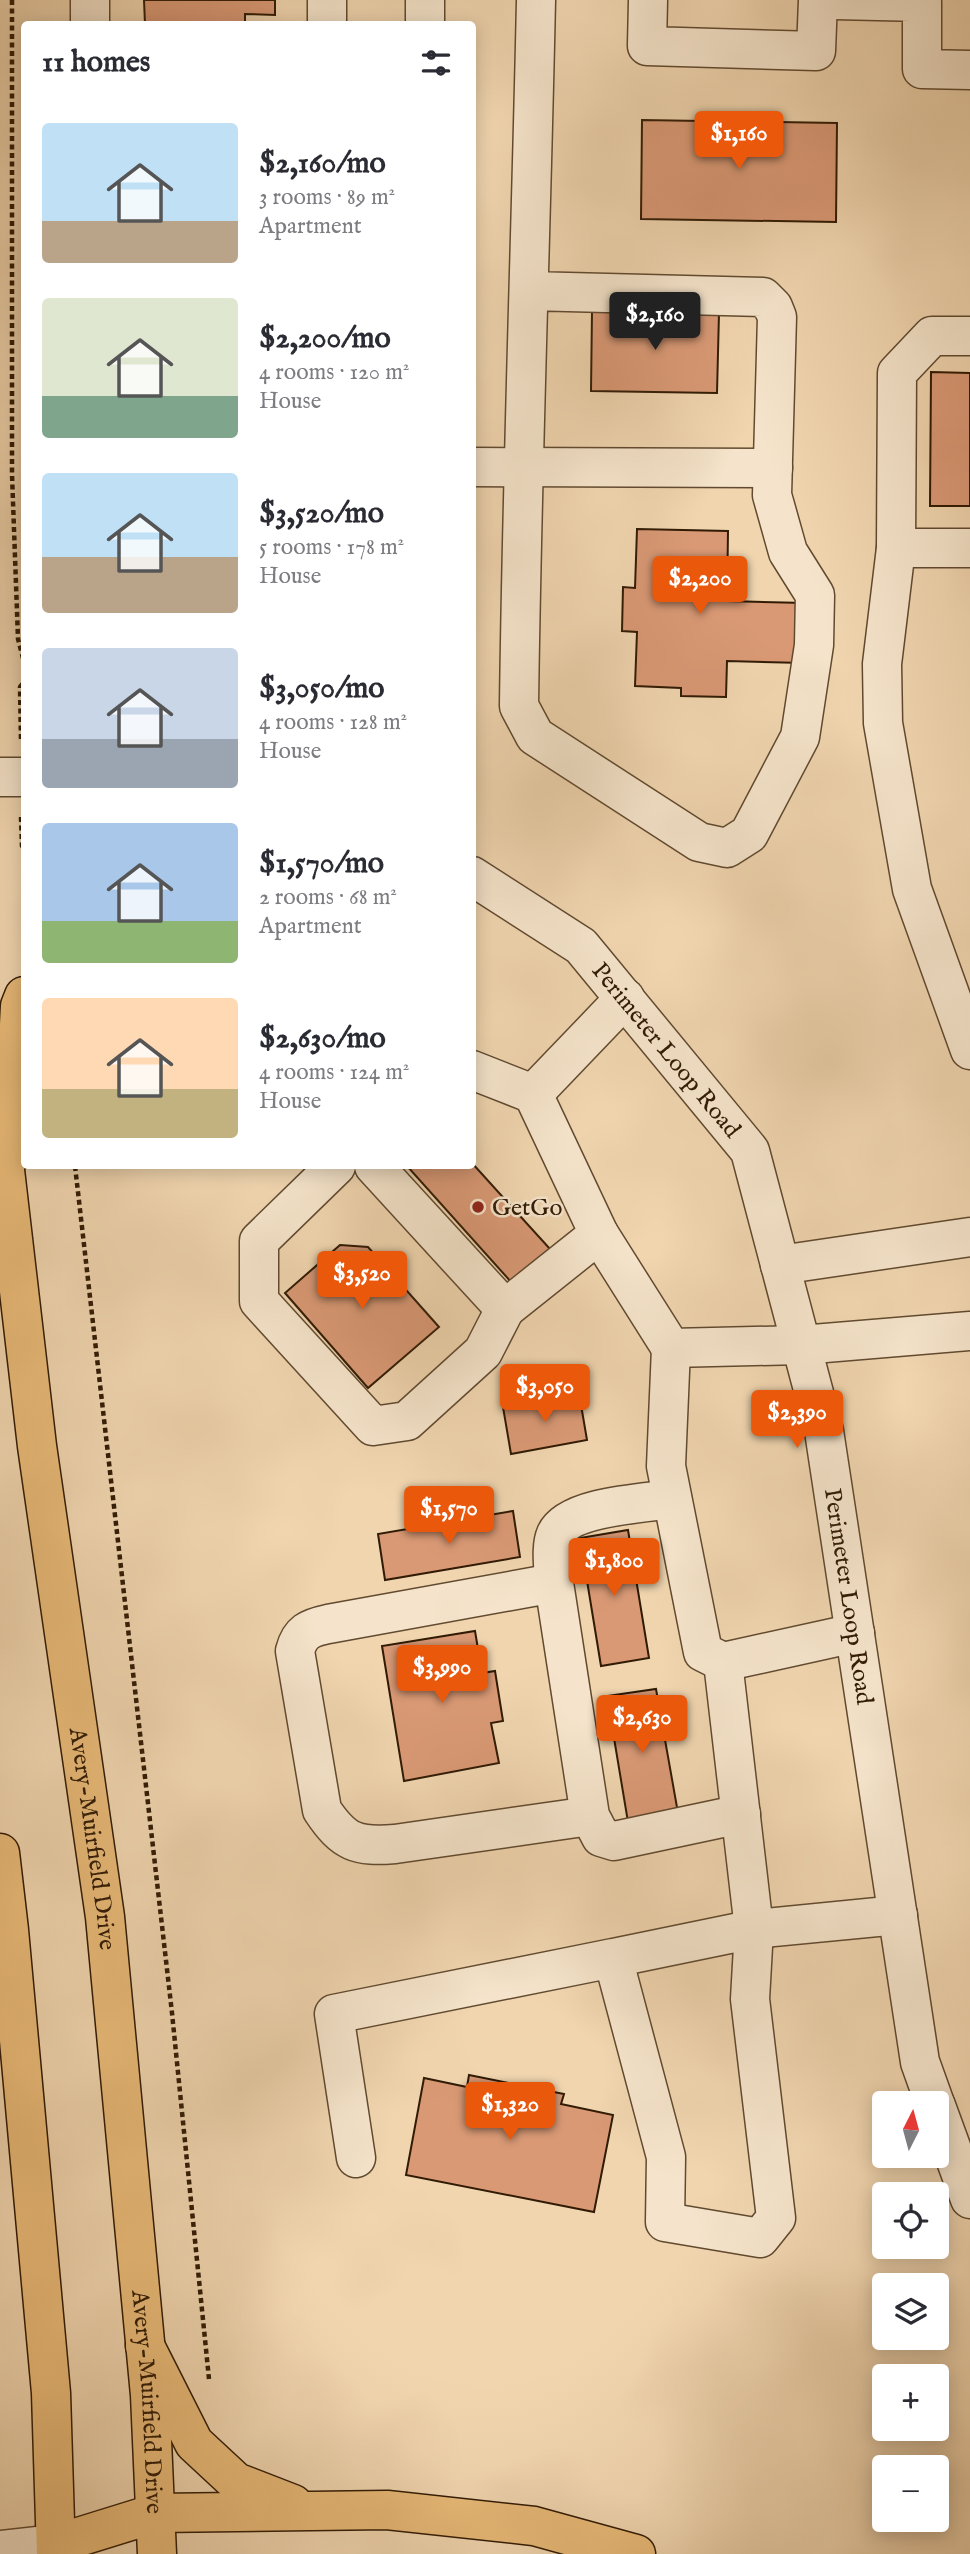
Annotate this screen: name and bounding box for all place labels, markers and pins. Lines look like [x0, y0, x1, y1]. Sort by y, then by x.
pin: $1,160 [682, 111, 796, 171]
pin: $2,160 [598, 292, 712, 352]
pin: $2,200 [643, 556, 757, 616]
place label: GetGo [492, 1193, 562, 1224]
marker: GetGo [470, 1199, 486, 1215]
pin: $3,520 [305, 1252, 419, 1311]
pin: $3,050 [488, 1364, 602, 1424]
pin: $2,390 [740, 1390, 854, 1450]
pin: $1,570 [392, 1486, 506, 1546]
pin: $1,800 [557, 1538, 671, 1598]
pin: $3,990 [385, 1646, 499, 1705]
pin: $2,630 [585, 1696, 699, 1755]
pin: $1,320 [453, 2082, 567, 2142]

